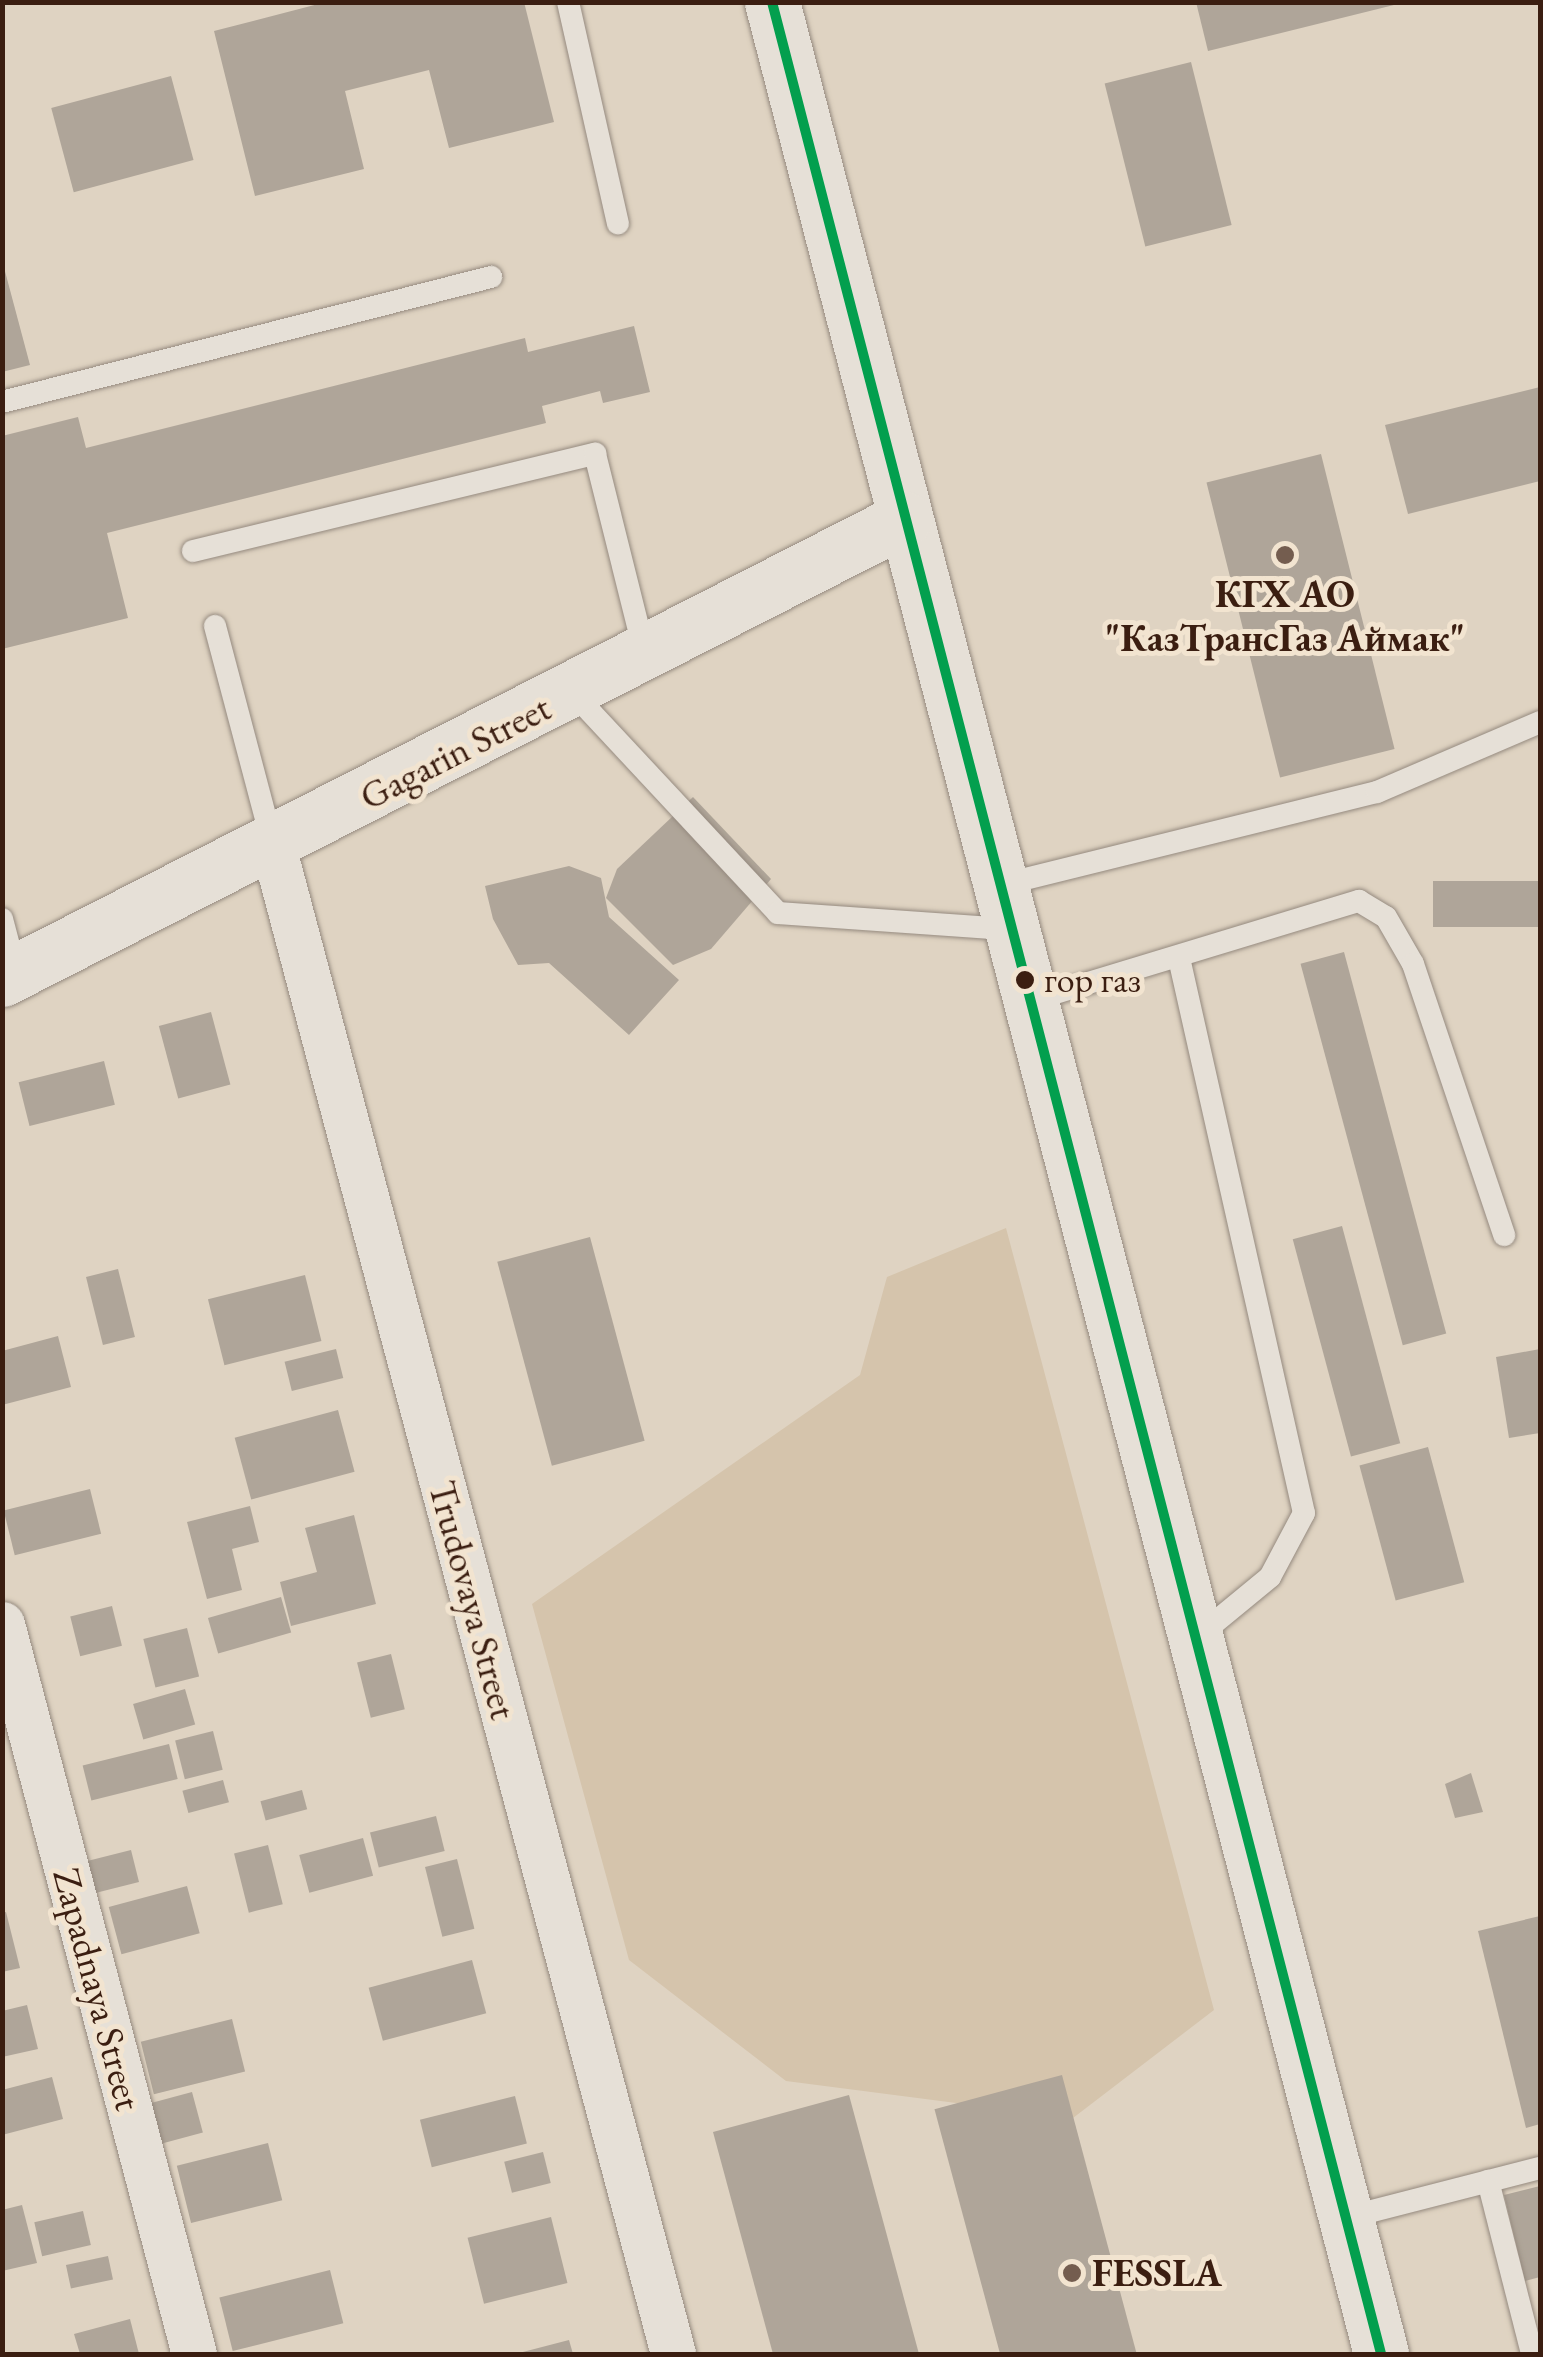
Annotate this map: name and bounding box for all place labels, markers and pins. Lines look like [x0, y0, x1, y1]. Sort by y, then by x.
marker: КГХ АО "КазТрансГаз Аймак" [1274, 544, 1296, 566]
place label: КГХ АО "КазТрансГаз Аймак" [1105, 571, 1465, 660]
place label: гор газ [1044, 958, 1141, 1002]
marker: гор газ [1015, 970, 1035, 990]
place label: FESSLA [1092, 2250, 1222, 2296]
marker: FESSLA [1061, 2262, 1083, 2284]

